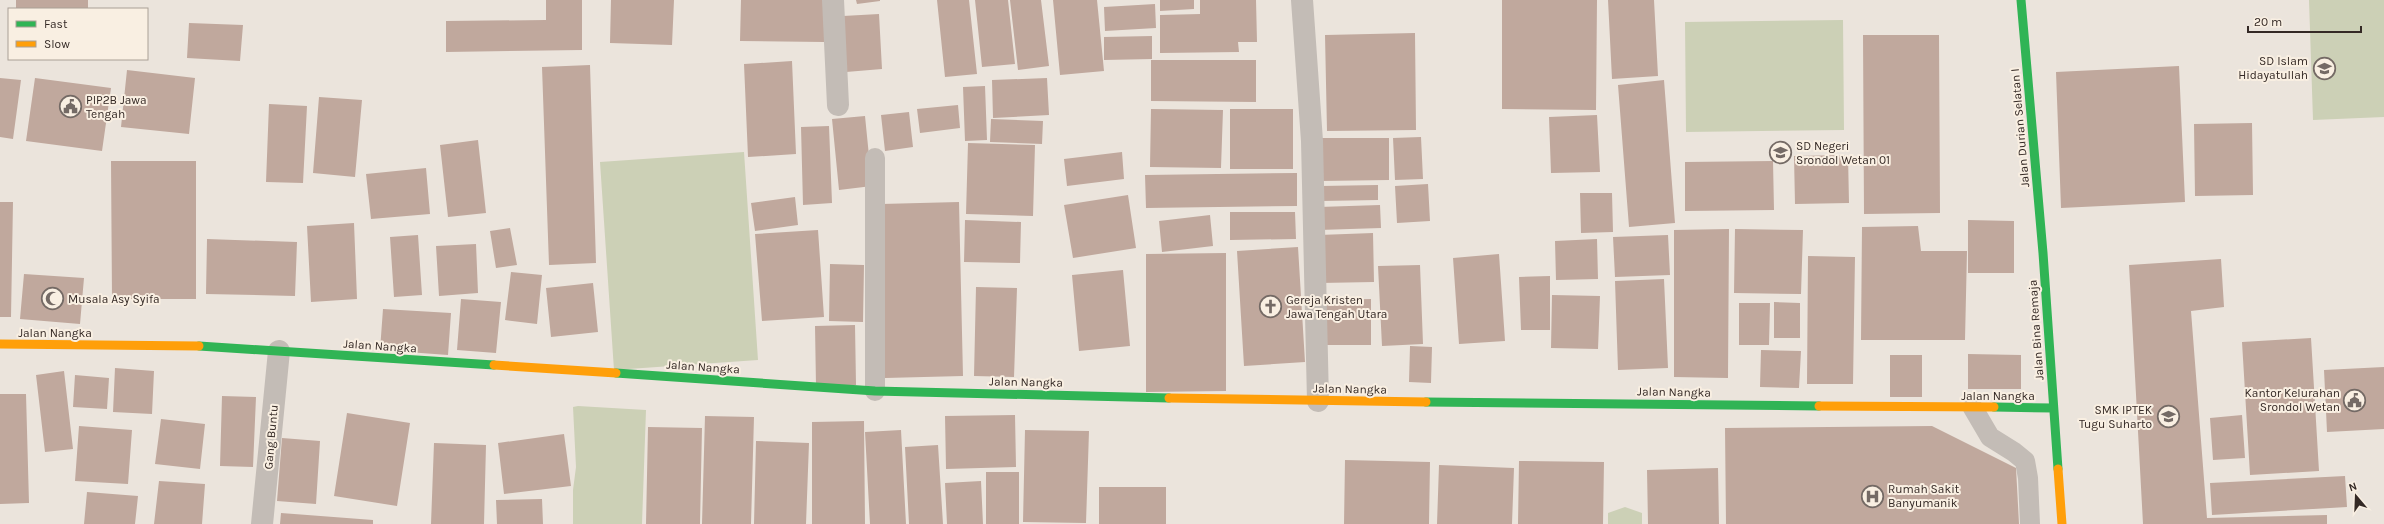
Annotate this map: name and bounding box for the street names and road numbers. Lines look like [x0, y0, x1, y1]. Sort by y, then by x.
street label: Jalan Durian Selatan I [2008, 68, 2032, 188]
street label: Jalan Bina Remaja [2025, 279, 2047, 381]
street label: Jalan Nangka [18, 326, 92, 340]
street label: Jalan Nangka [343, 336, 417, 356]
street label: Jalan Nangka [666, 357, 740, 377]
street label: Jalan Nangka [989, 374, 1063, 390]
street label: Jalan Nangka [1313, 381, 1387, 397]
street label: Jalan Nangka [1637, 384, 1711, 400]
street label: Jalan Nangka [1961, 389, 2035, 403]
street label: Gang Buntu [261, 404, 281, 470]

